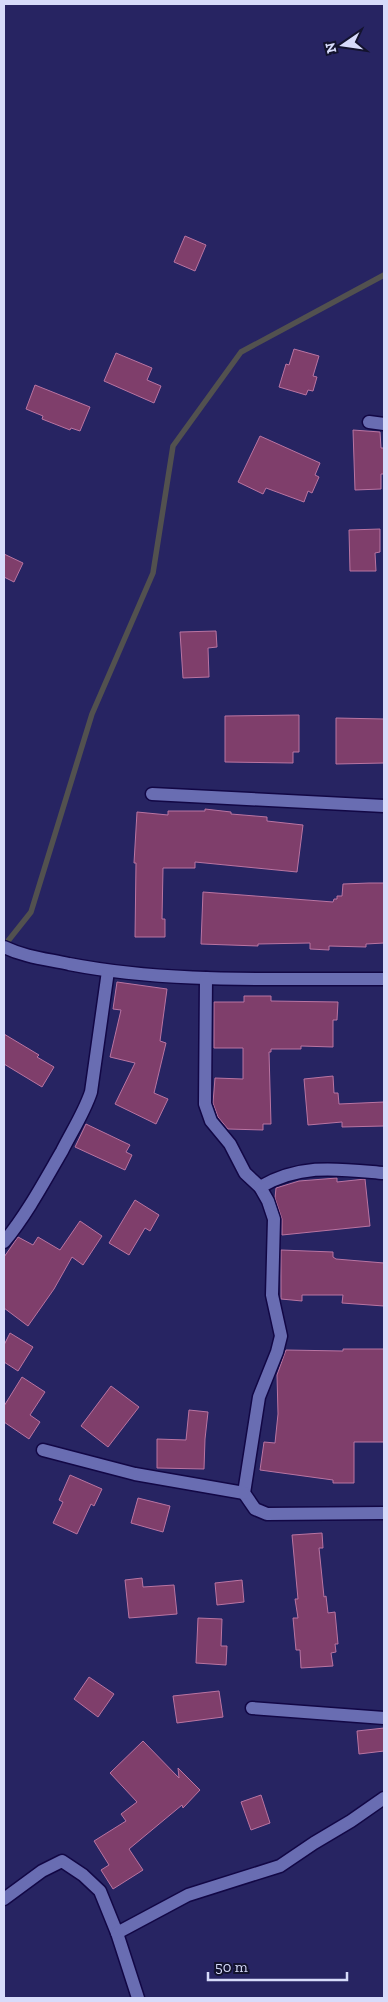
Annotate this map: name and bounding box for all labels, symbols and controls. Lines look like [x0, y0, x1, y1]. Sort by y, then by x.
north arrow [318, 20, 368, 70]
text: N [321, 40, 340, 55]
scale bar [208, 1950, 347, 1982]
text: 50 m [215, 1958, 248, 1976]

